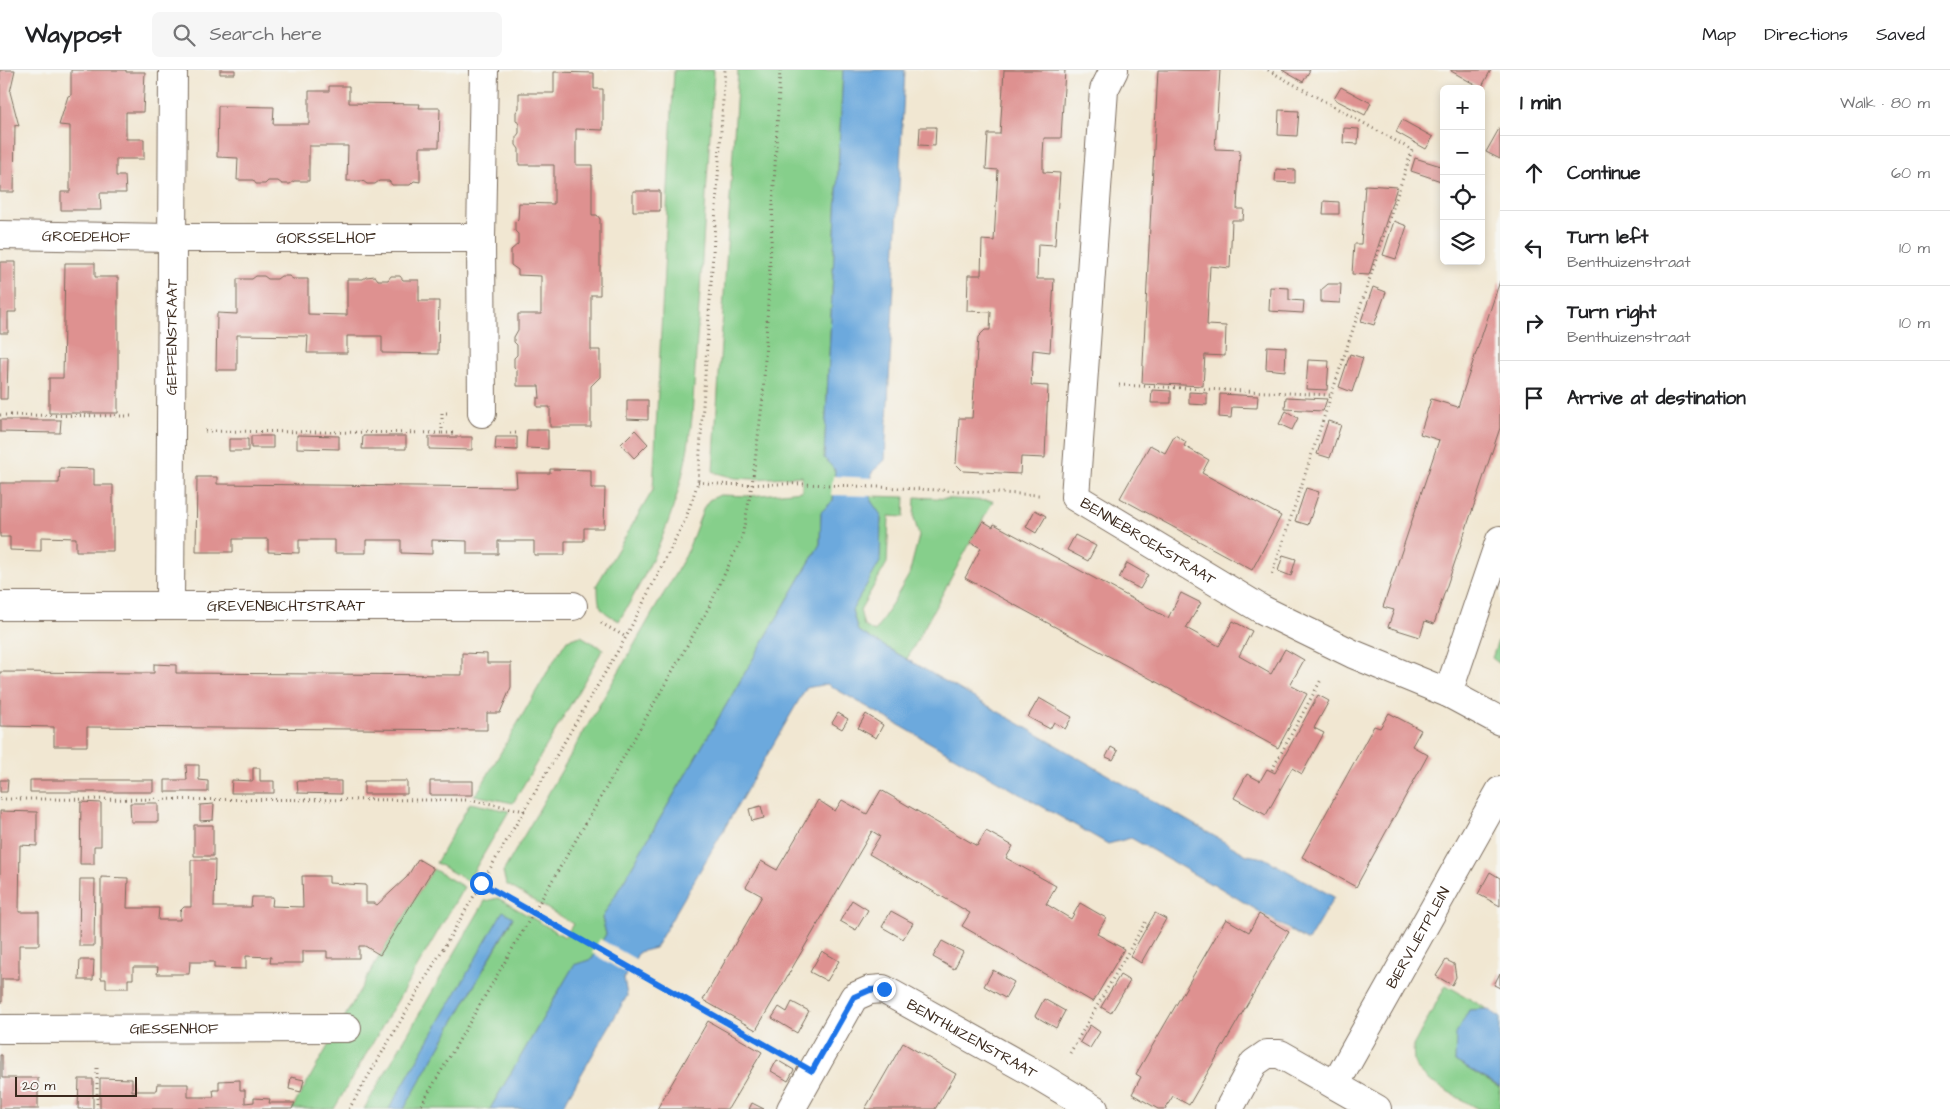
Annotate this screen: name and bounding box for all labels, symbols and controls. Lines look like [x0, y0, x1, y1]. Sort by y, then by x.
search box [152, 12, 502, 57]
text: Waypost [25, 18, 122, 52]
icon: search [170, 21, 198, 49]
text: Search here [210, 21, 322, 48]
text: Map [1702, 22, 1736, 47]
text: Directions [1764, 22, 1848, 47]
text: Saved [1876, 22, 1925, 47]
map controls [1440, 85, 1485, 265]
button: + [1440, 85, 1485, 130]
text: 1 min [1520, 88, 1561, 117]
text: Walk · 80 m [1840, 92, 1930, 114]
button: − [1440, 130, 1485, 175]
icon: ahead [1520, 159, 1548, 187]
text: Continue [1567, 160, 1641, 187]
text: 60 m [1891, 162, 1930, 184]
button: locate [1440, 175, 1485, 220]
button: layers [1440, 220, 1485, 265]
text: Turn left [1567, 224, 1648, 251]
street label: GROEDEHOF [42, 226, 131, 248]
street label: GORSSELHOF [276, 228, 376, 249]
icon: left [1520, 234, 1548, 262]
text: 10 m [1899, 237, 1930, 259]
text: Benthuizenstraat [1567, 251, 1691, 273]
street label: GEFFENSTRAAT [161, 278, 183, 395]
text: Turn right [1567, 299, 1656, 326]
icon: right [1520, 309, 1548, 337]
text: 10 m [1899, 312, 1930, 334]
text: Benthuizenstraat [1567, 326, 1691, 348]
icon: arrive [1520, 384, 1548, 412]
text: Arrive at destination [1567, 385, 1746, 412]
street label: BENNEBROEKSTRAAT [1076, 493, 1220, 591]
street label: GREVENBICHTSTRAAT [207, 596, 366, 617]
route start [470, 872, 493, 895]
street label: BIERVLIETPLEIN [1381, 883, 1455, 992]
route end [873, 978, 896, 1001]
street label: BENTHUIZENSTRAAT [903, 994, 1042, 1084]
street label: GIESSENHOF [130, 1018, 219, 1040]
scale bar [15, 1074, 138, 1097]
text: 20 m [22, 1076, 55, 1096]

